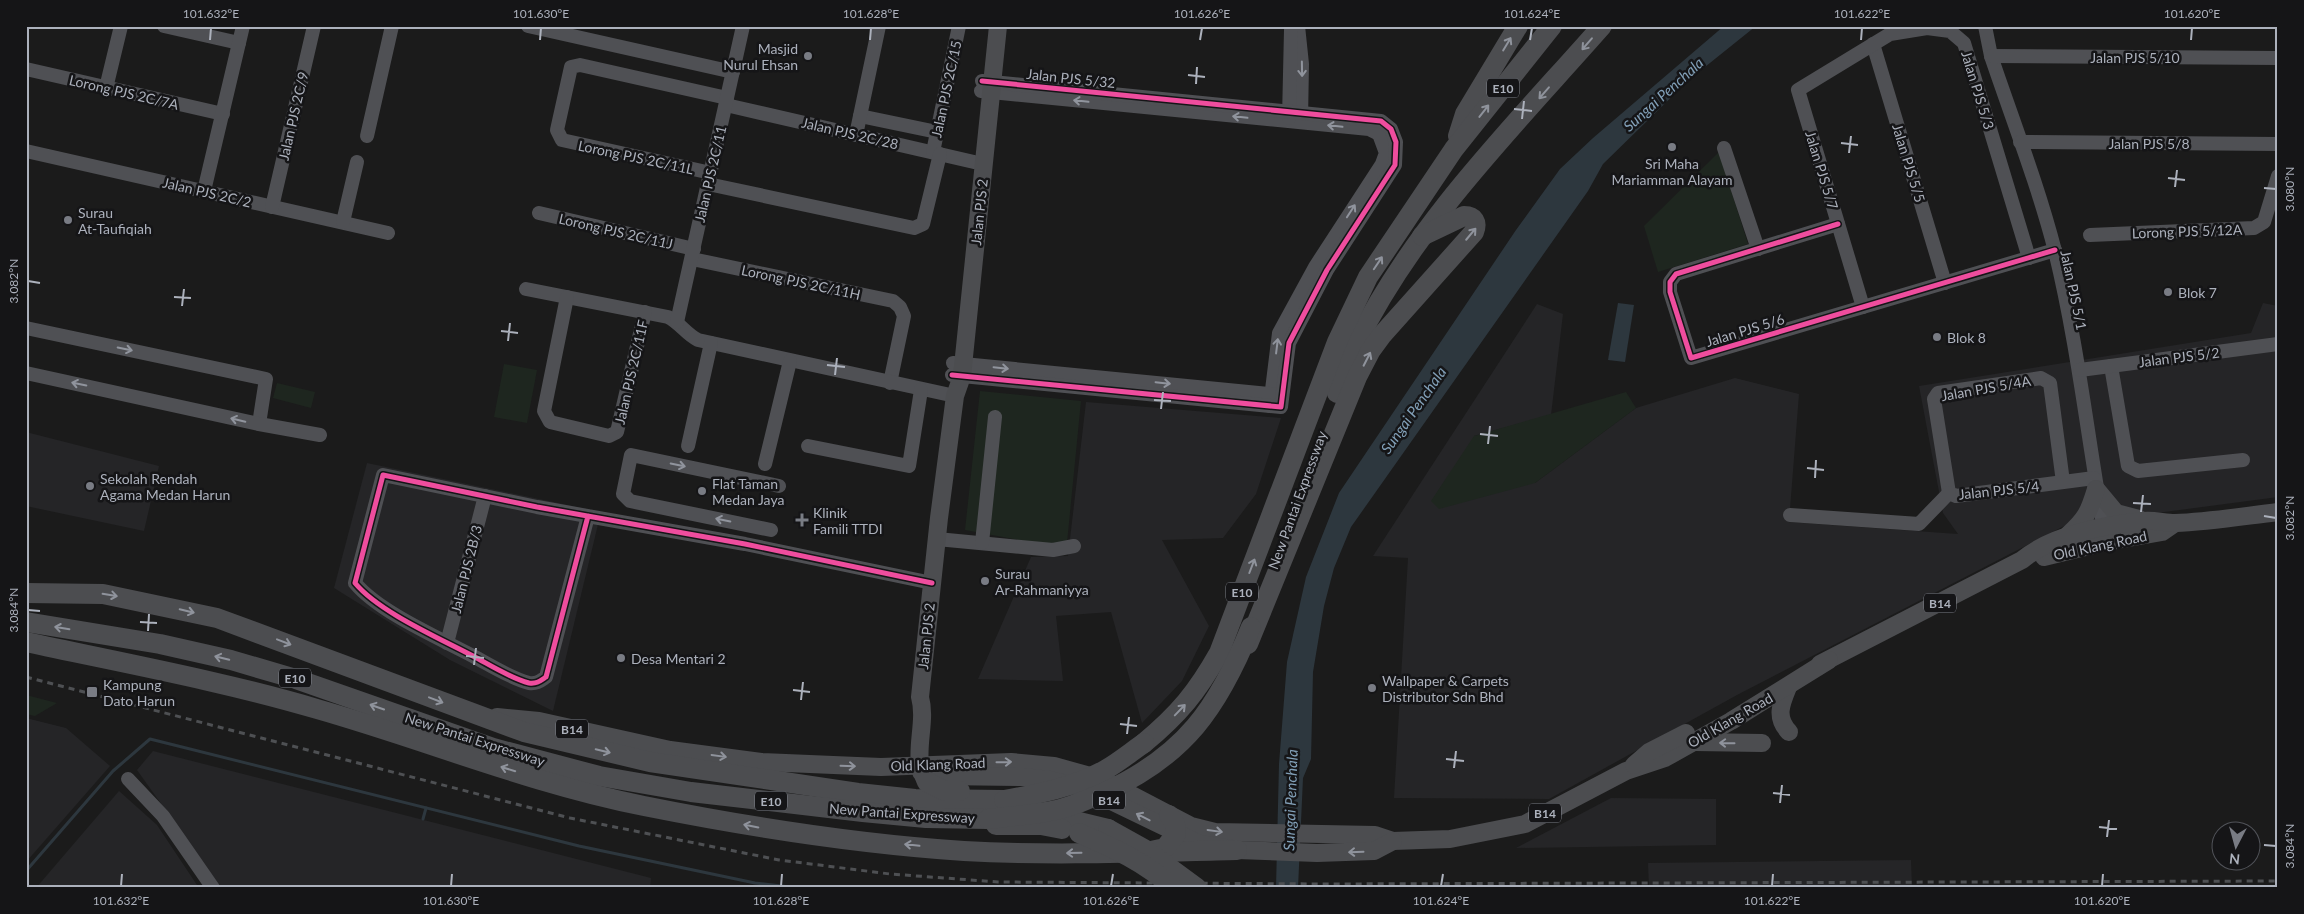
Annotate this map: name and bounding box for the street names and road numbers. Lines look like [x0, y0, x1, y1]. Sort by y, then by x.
street label: Jalan PJS 2C/15 [927, 39, 965, 139]
street label: Jalan PJS 5/3 [1958, 49, 1998, 131]
street label: Jalan PJS 5/10 [2090, 49, 2180, 66]
street label: Jalan PJS 5/32 [1026, 65, 1116, 91]
street label: Jalan PJS 2C/9 [275, 70, 311, 162]
street label: Lorong PJS 2C/7A [68, 71, 181, 113]
road number: E10 [1487, 78, 1519, 98]
street label: Jalan PJS 2C/28 [800, 114, 900, 152]
street label: Jalan PJS 5/5 [1889, 122, 1929, 204]
street label: Jalan PJS 2C/11 [691, 124, 729, 224]
street label: Jalan PJS 5/7 [1802, 129, 1842, 211]
street label: Jalan PJS 5/8 [2108, 135, 2190, 152]
street label: Lorong PJS 2C/11L [577, 136, 695, 178]
street label: Jalan PJS 2C/2 [161, 174, 253, 210]
street label: Jalan PJS 2 [967, 178, 991, 246]
street label: Lorong PJS 2C/11J [557, 210, 675, 252]
street label: Lorong PJS 5/12A [2131, 221, 2243, 241]
street label: Jalan PJS 5/1 [2057, 249, 2091, 331]
street label: Lorong PJS 2C/11H [740, 261, 862, 303]
street label: Jalan PJS 5/6 [1704, 310, 1786, 350]
street label: Jalan PJS 2C/11F [611, 318, 651, 426]
street label: Jalan PJS 5/2 [2138, 344, 2220, 370]
street label: Jalan PJS 5/4A [1940, 372, 2033, 404]
street label: New Pantai Expressway [1264, 428, 1330, 572]
street label: Jalan PJS 5/4 [1958, 477, 2040, 503]
street label: Jalan PJS 2B/3 [447, 523, 485, 615]
street label: Old Klang Road [2052, 527, 2148, 563]
road number: E10 [1226, 582, 1258, 602]
road number: B14 [1924, 594, 1956, 612]
street label: Jalan PJS 2 [914, 602, 938, 670]
road number: E10 [279, 668, 311, 688]
street label: Old Klang Road [1685, 689, 1775, 751]
street label: New Pantai Expressway [403, 708, 548, 770]
road number: B14 [556, 720, 588, 739]
street label: Old Klang Road [890, 754, 986, 774]
road number: B14 [1093, 790, 1125, 810]
road number: E10 [755, 791, 787, 810]
street label: New Pantai Expressway [829, 799, 976, 827]
road number: B14 [1529, 804, 1561, 822]

